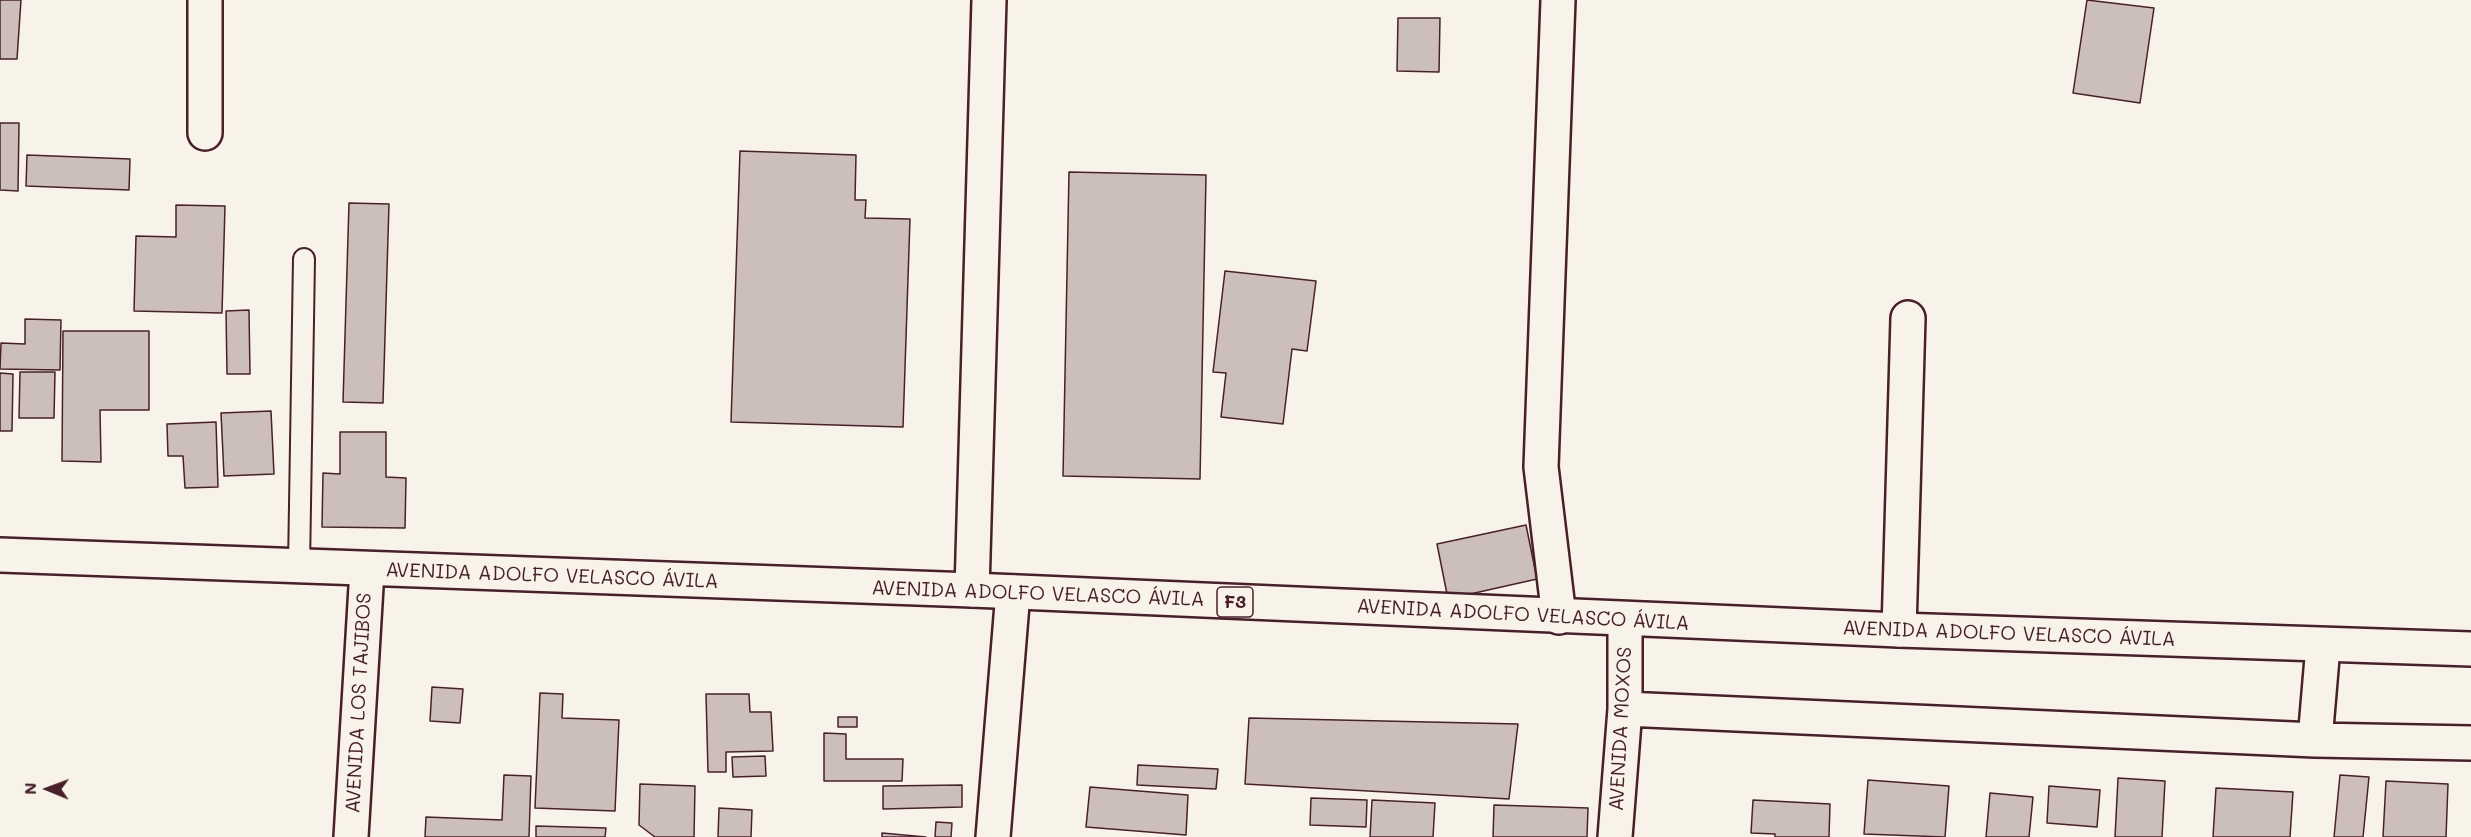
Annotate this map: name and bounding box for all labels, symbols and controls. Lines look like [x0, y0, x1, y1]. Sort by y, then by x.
street label: AVENIDA ADOLFO VELASCO ÁVILA [385, 558, 719, 594]
street label: AVENIDA ADOLFO VELASCO ÁVILA [871, 576, 1205, 612]
road number: F3 [1217, 587, 1253, 617]
street label: AVENIDA LOS TAJIBOS [341, 592, 377, 814]
street label: AVENIDA ADOLFO VELASCO ÁVILA [1356, 594, 1690, 636]
street label: AVENIDA ADOLFO VELASCO ÁVILA [1842, 616, 2176, 652]
street label: AVENIDA MOXOS [1605, 646, 1637, 812]
north arrow [18, 759, 78, 819]
text: N [19, 782, 40, 795]

